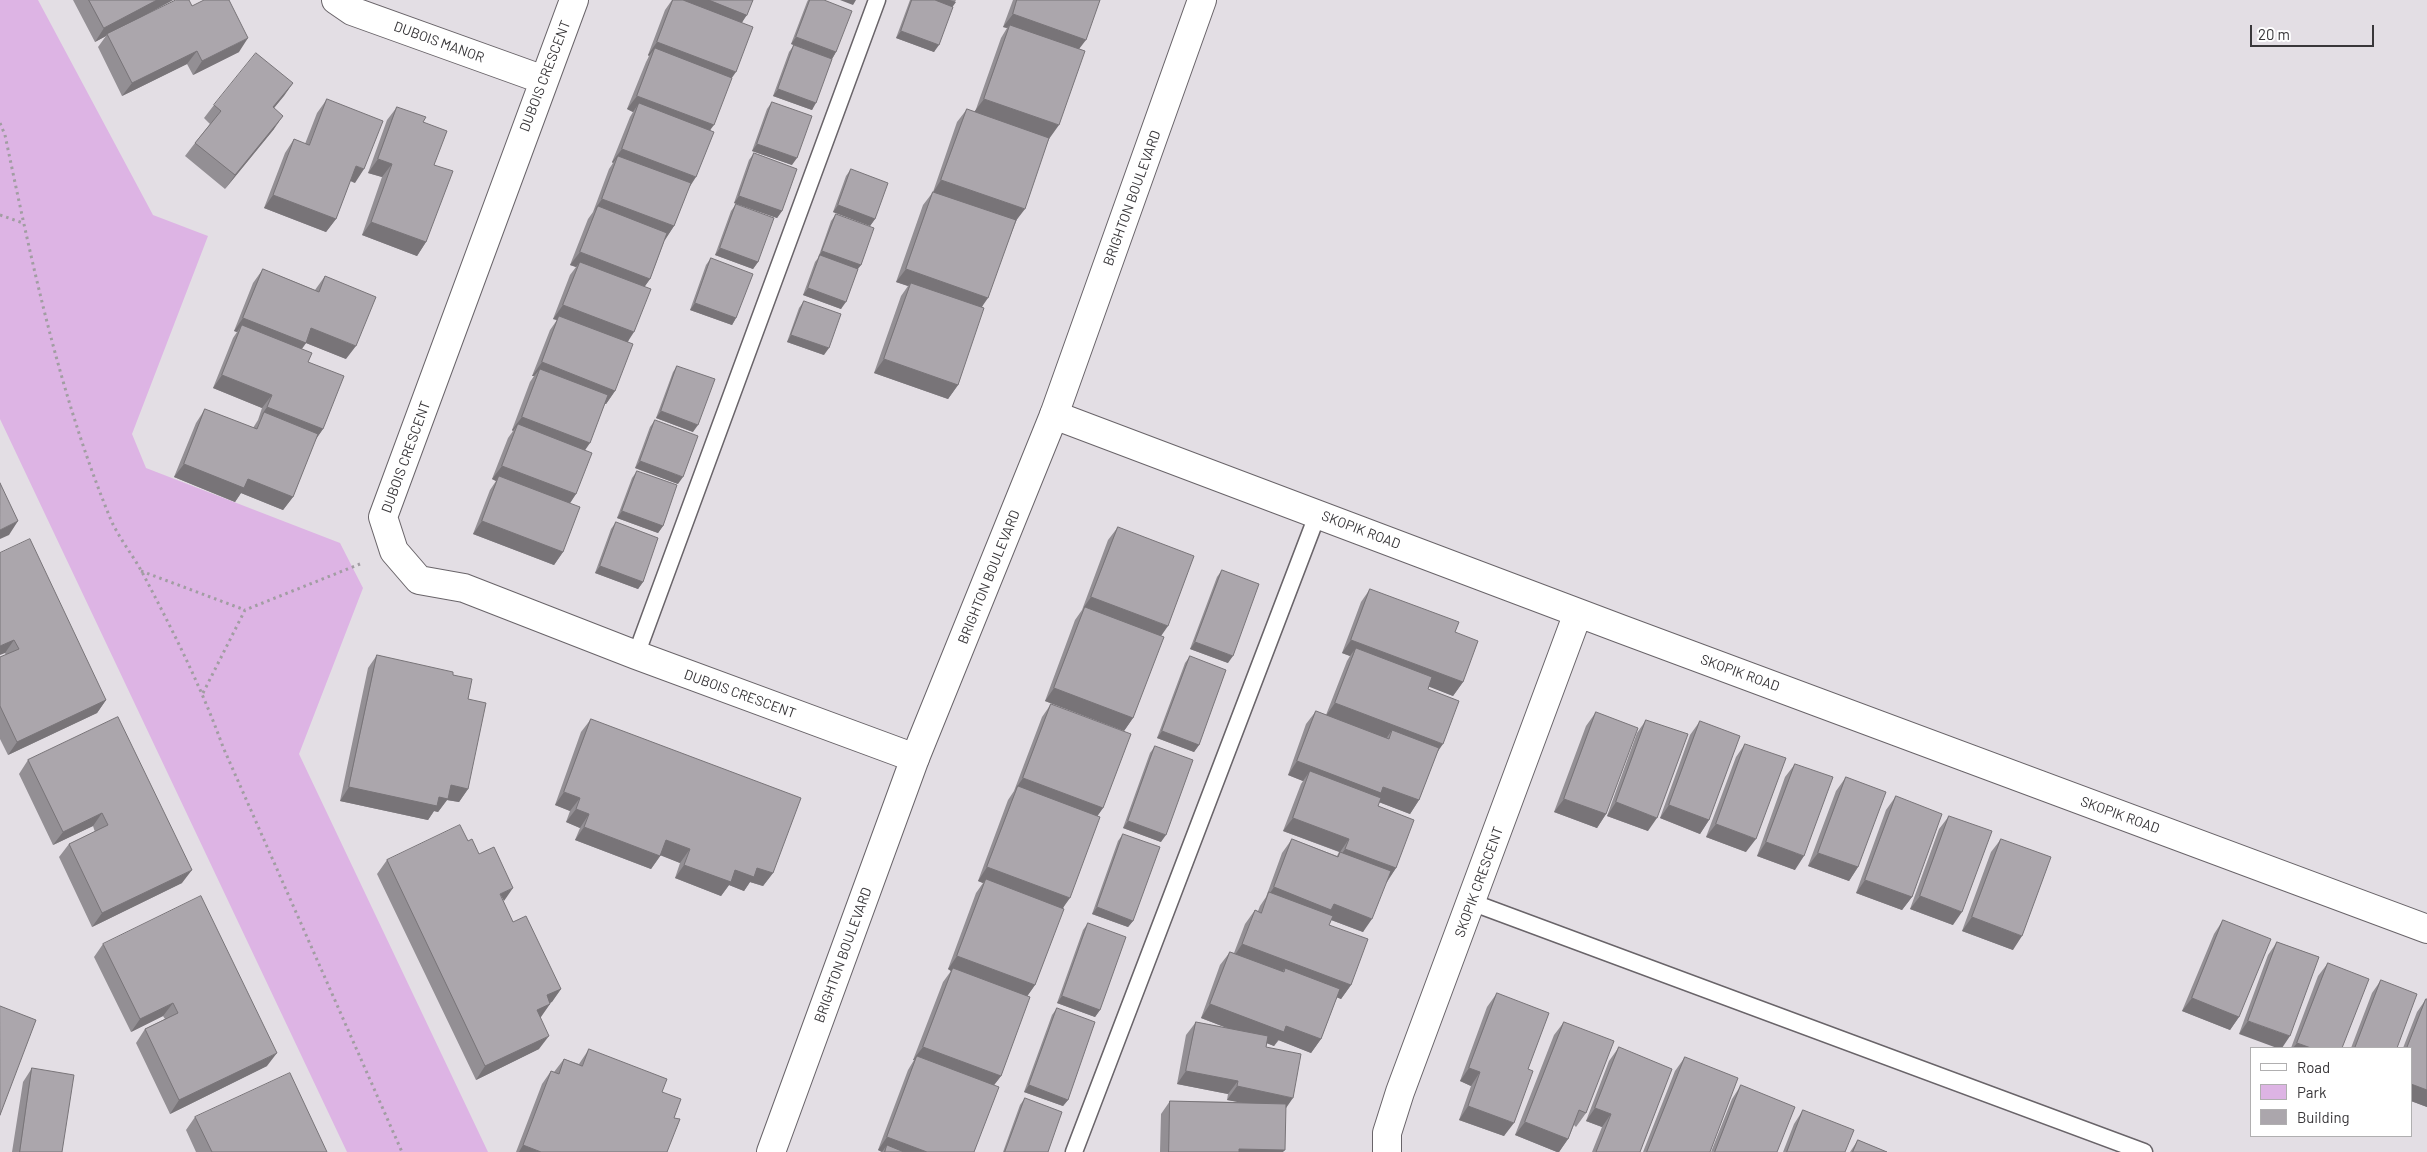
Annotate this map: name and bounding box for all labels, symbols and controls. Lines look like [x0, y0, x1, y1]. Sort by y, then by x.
scale bar [2252, 15, 2376, 47]
street label: DUBOIS MANOR [391, 18, 487, 66]
street label: DUBOIS CRESCENT [516, 18, 574, 134]
text: 20 m [2258, 25, 2290, 43]
street label: BRIGHTON BOULEVARD [1100, 128, 1164, 268]
street label: DUBOIS CRESCENT [378, 399, 434, 515]
street label: SKOPIK ROAD [1319, 507, 1403, 553]
street label: BRIGHTON BOULEVARD [954, 508, 1024, 646]
street label: SKOPIK ROAD [1698, 651, 1782, 695]
street label: DUBOIS CRESCENT [682, 666, 798, 722]
street label: SKOPIK ROAD [2078, 793, 2162, 837]
street label: SKOPIK CRESCENT [1451, 824, 1507, 940]
street label: BRIGHTON BOULEVARD [811, 885, 875, 1025]
legend [2250, 1047, 2412, 1137]
text: Road [2297, 1058, 2330, 1076]
text: Park [2297, 1083, 2326, 1101]
text: Building [2297, 1108, 2350, 1126]

